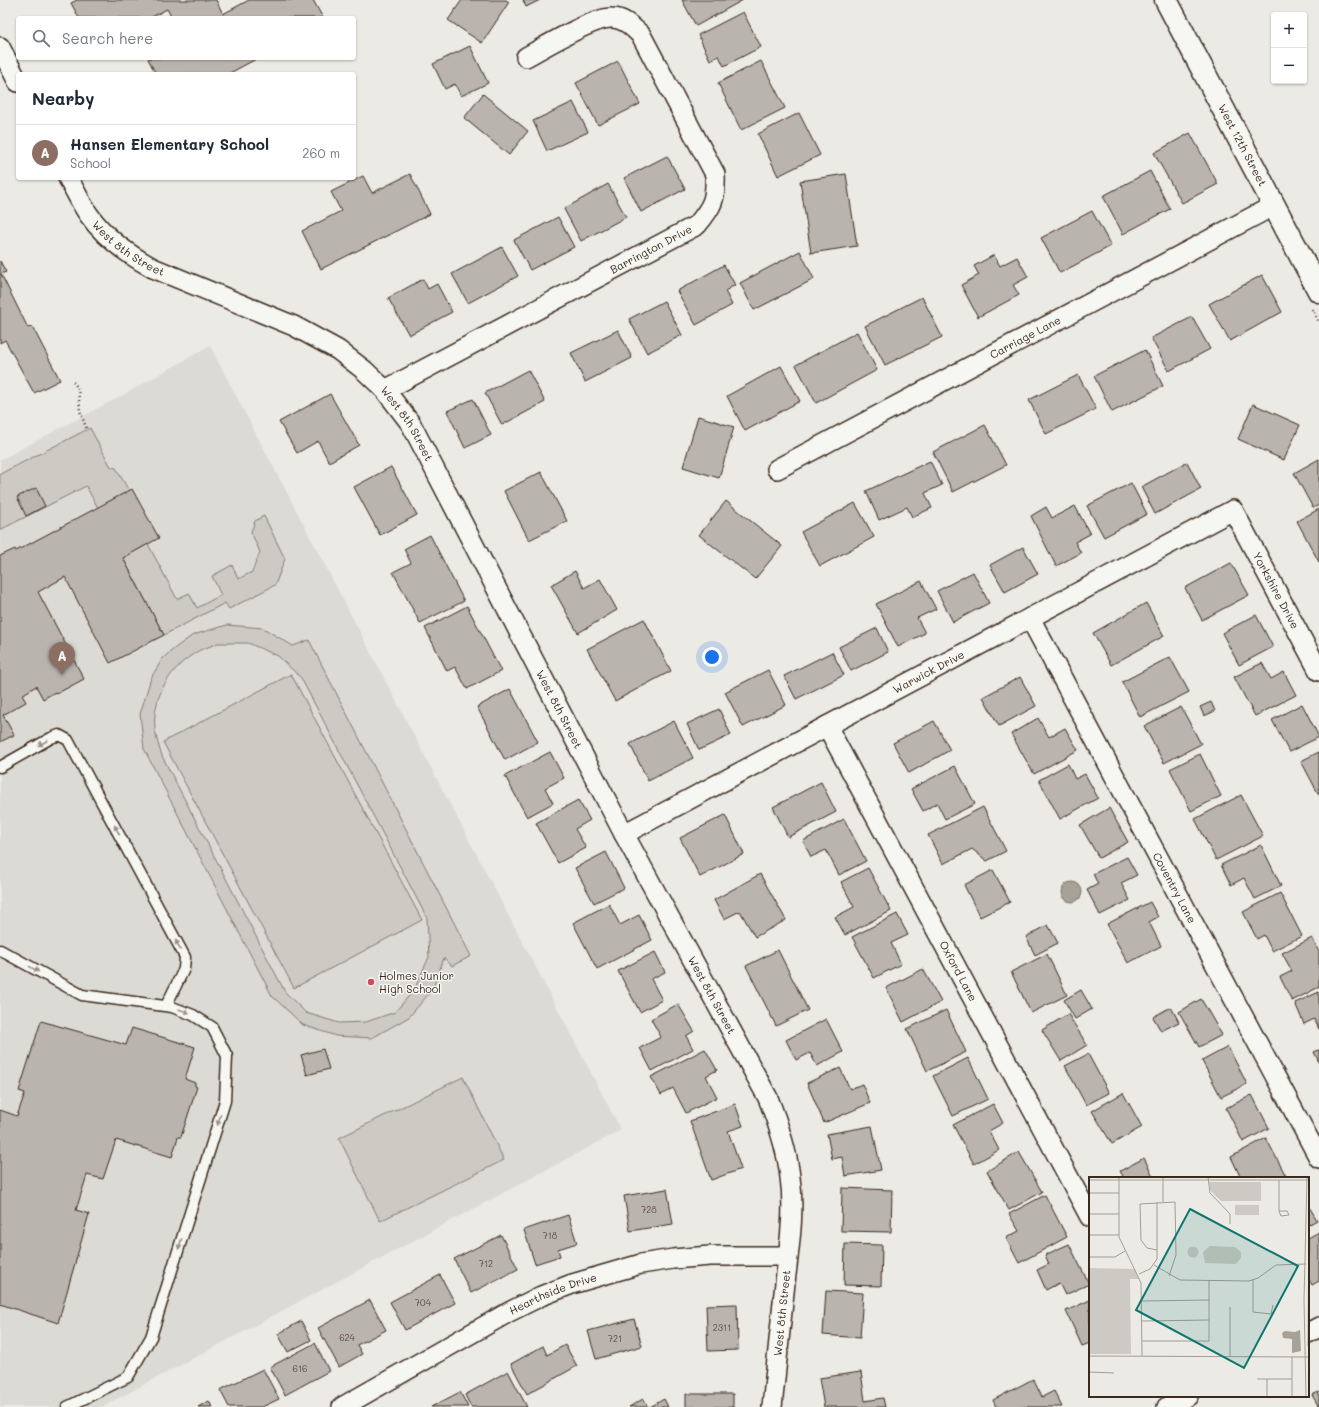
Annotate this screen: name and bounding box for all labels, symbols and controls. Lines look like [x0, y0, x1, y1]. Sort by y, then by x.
map controls [1271, 12, 1307, 84]
button: + [1271, 12, 1307, 48]
search box [16, 16, 356, 60]
icon: search [30, 27, 52, 49]
text: Search here [62, 28, 153, 48]
button: − [1271, 48, 1307, 84]
text: Nearby [32, 87, 94, 109]
street label: West 12th Street [1215, 101, 1271, 189]
text: Hansen Elementary School [70, 134, 269, 154]
text: A [40, 144, 50, 161]
text: 260 m [302, 144, 340, 161]
text: School [70, 154, 111, 171]
street label: West 8th Street [89, 217, 167, 279]
street label: Barrington Drive [607, 221, 695, 277]
street label: Carriage Lane [987, 312, 1063, 362]
street label: West 8th Street [378, 383, 437, 463]
street label: Yorkshire Drive [1250, 549, 1303, 631]
pin: A [49, 642, 75, 675]
street label: Warwick Drive [890, 646, 967, 697]
your location [702, 647, 722, 667]
street label: West 8th Street [533, 667, 586, 751]
one-way arrow [37, 739, 49, 746]
one-way arrow [113, 825, 120, 836]
street label: Coventry Lane [1150, 849, 1200, 926]
street label: Oxford Lane [936, 938, 981, 1004]
one-way arrow [175, 939, 182, 951]
street label: West 8th Street [685, 953, 740, 1036]
one-way arrow [28, 965, 40, 972]
place label: Holmes Junior High School [379, 968, 454, 996]
marker: Holmes Junior High School [366, 977, 376, 987]
one-way arrow [178, 1009, 190, 1015]
one-way arrow [216, 1114, 222, 1126]
inset map [1089, 1177, 1309, 1397]
house number: 728 [641, 1204, 657, 1215]
house number: 718 [543, 1230, 558, 1241]
one-way arrow [177, 1238, 183, 1250]
house number: 712 [479, 1258, 493, 1269]
street label: Hearthside Drive [507, 1269, 599, 1318]
street label: West 8th Street [770, 1269, 793, 1357]
house number: 704 [415, 1297, 432, 1308]
house number: 2311 [713, 1322, 731, 1333]
house number: 624 [339, 1332, 356, 1343]
house number: 721 [608, 1333, 622, 1344]
house number: 616 [293, 1363, 307, 1374]

